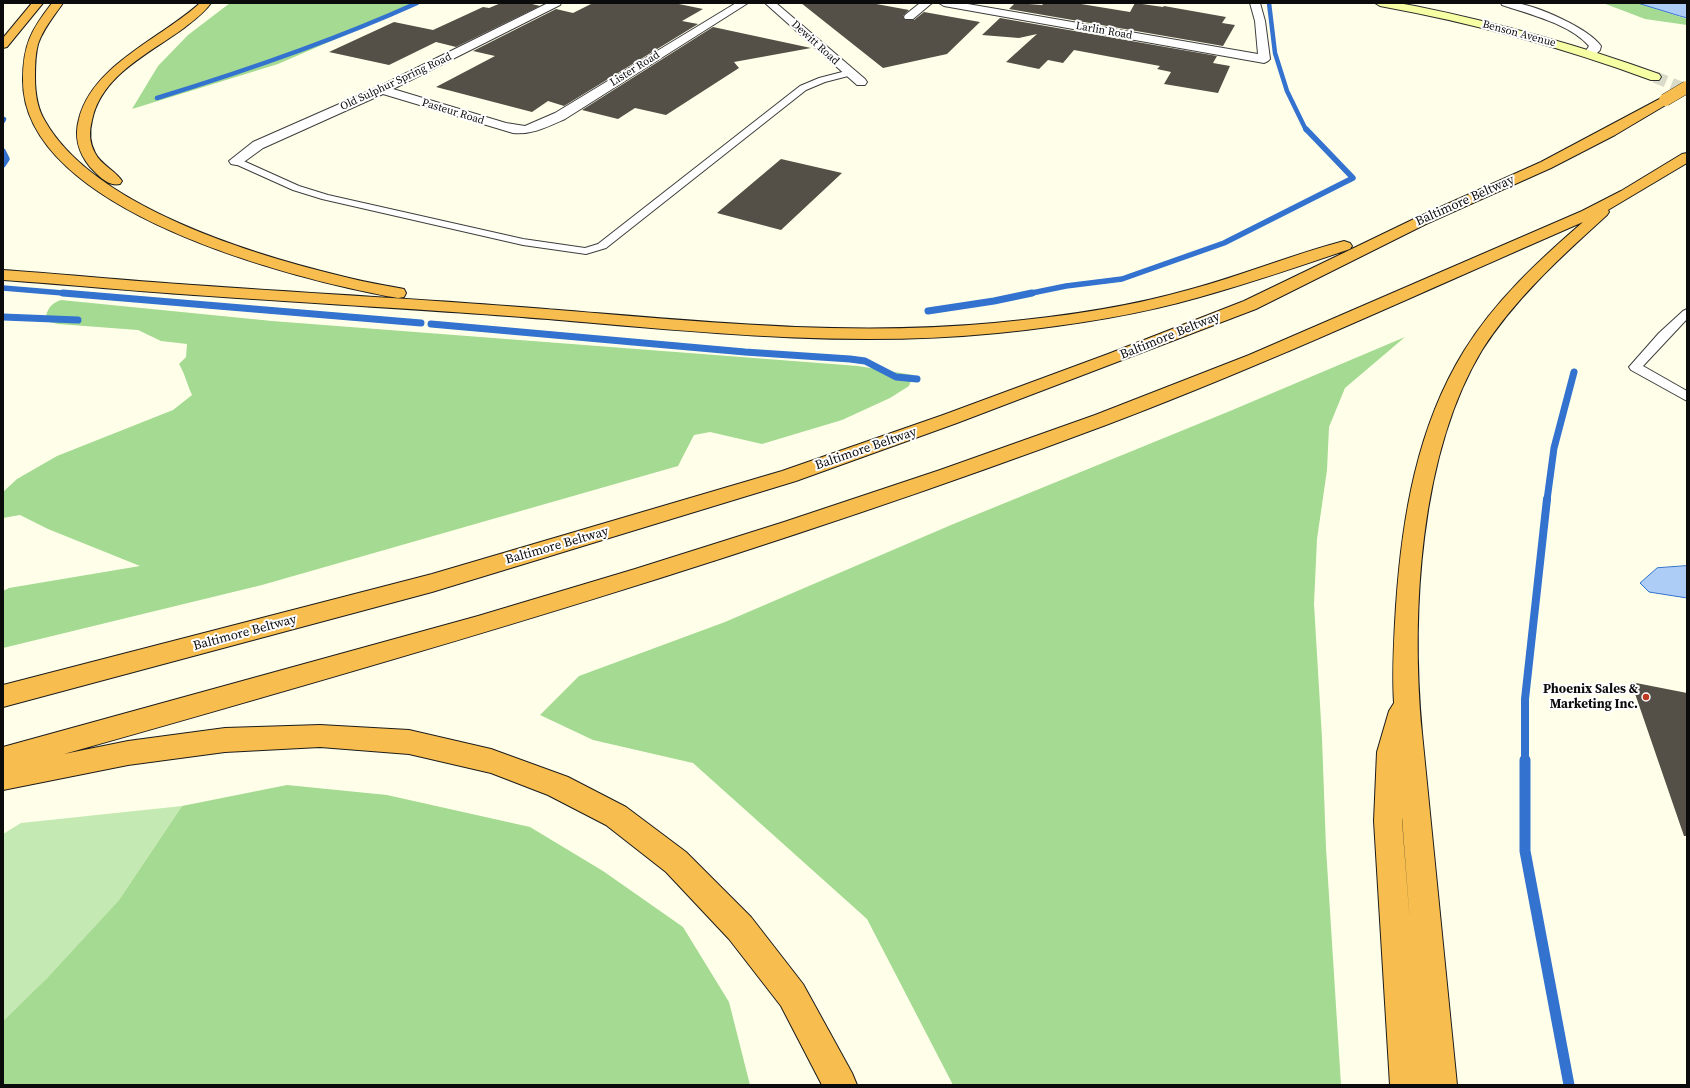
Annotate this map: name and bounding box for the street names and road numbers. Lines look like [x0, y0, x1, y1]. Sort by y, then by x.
street label: Dewitt Road [788, 18, 842, 68]
street label: Benson Avenue [1481, 18, 1557, 50]
street label: Larlin Road [1075, 20, 1133, 42]
street label: Lister Road [608, 49, 662, 89]
street label: Old Sulphur Spring Road [338, 50, 454, 114]
street label: Pasteur Road [420, 96, 486, 128]
street label: Baltimore Beltway [1413, 172, 1517, 230]
street label: Baltimore Beltway [1118, 309, 1222, 363]
street label: Baltimore Beltway [813, 424, 919, 474]
street label: Baltimore Beltway [504, 524, 610, 568]
street label: Baltimore Beltway [192, 612, 298, 654]

